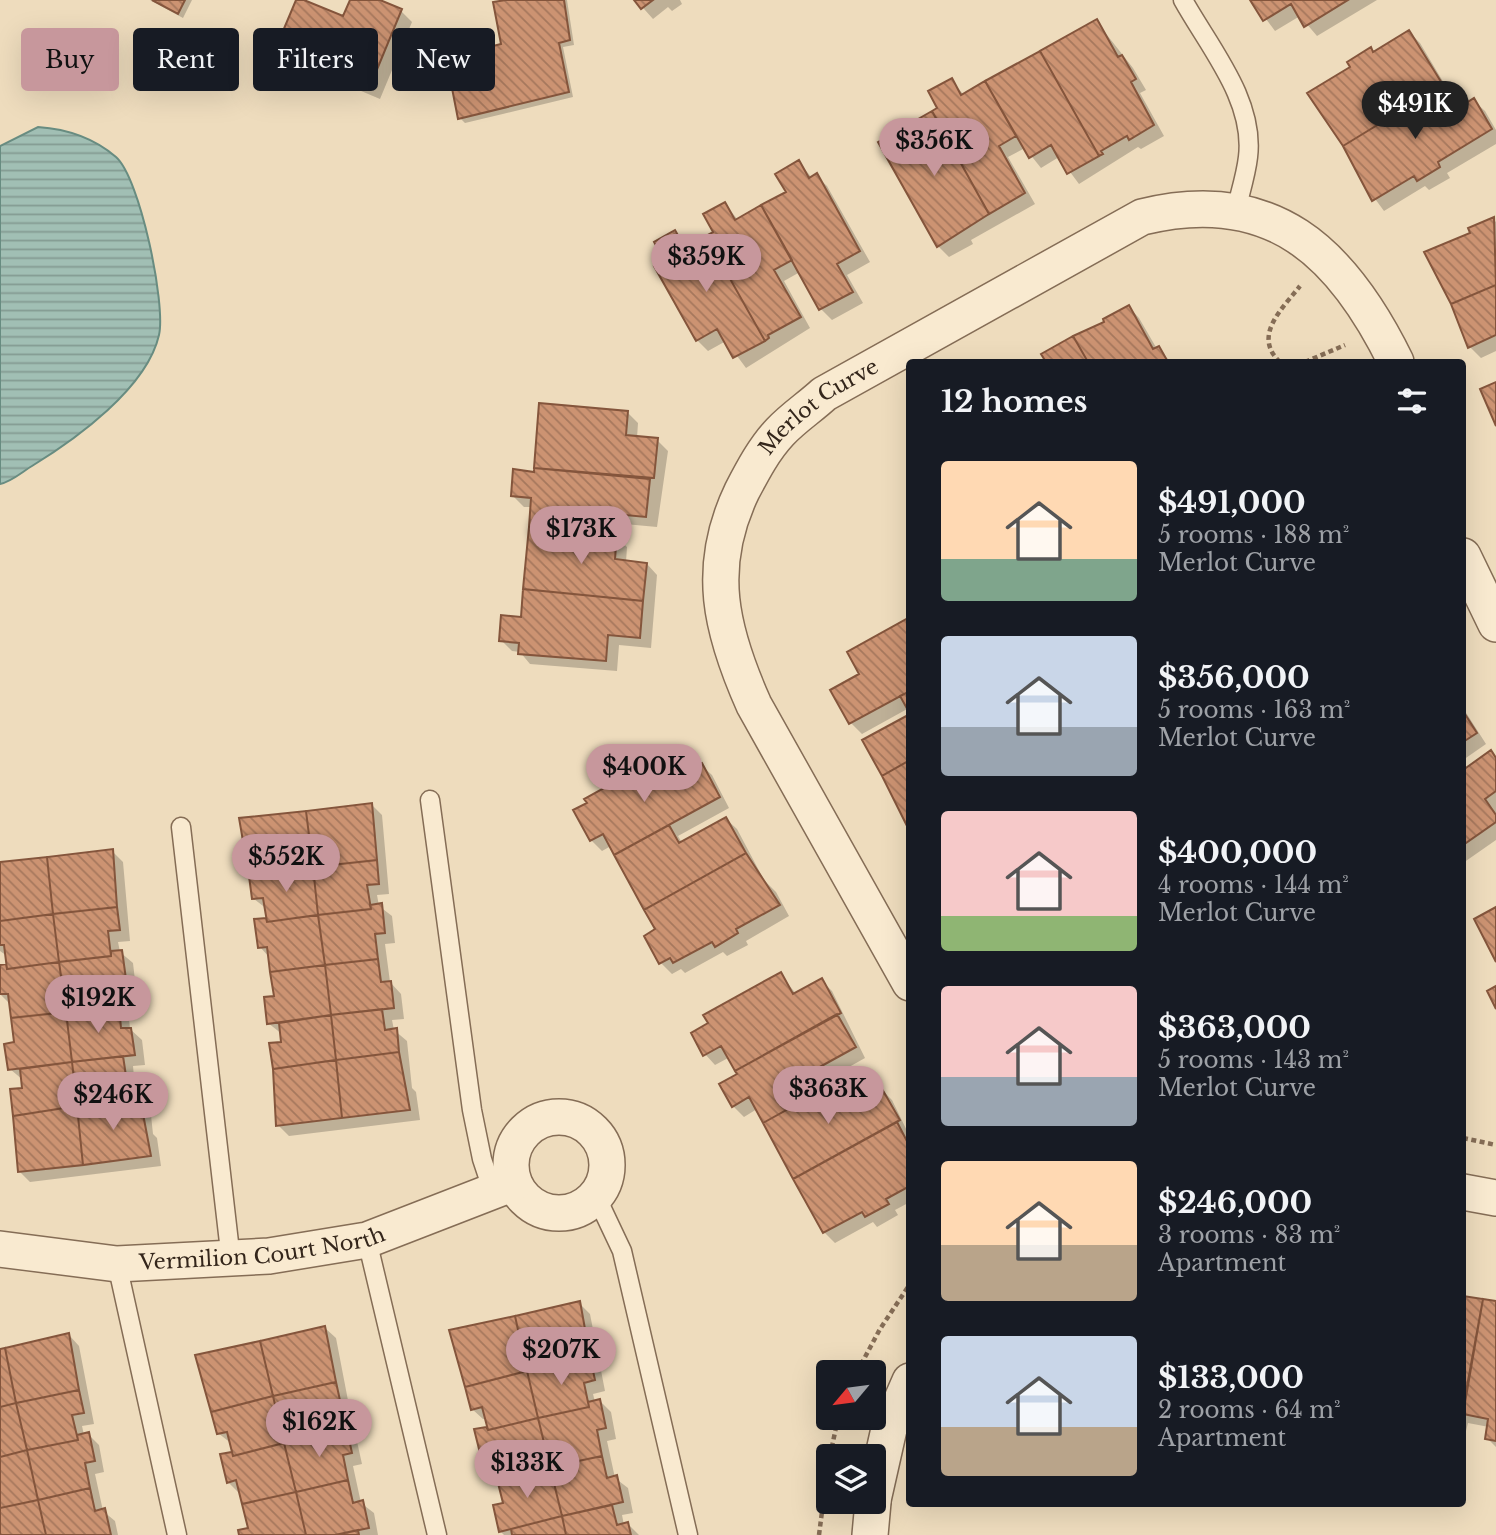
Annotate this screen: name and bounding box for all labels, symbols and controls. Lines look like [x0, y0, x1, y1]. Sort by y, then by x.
chip: Buy [21, 28, 119, 91]
chip: Rent [133, 28, 239, 91]
chip: Filters [253, 28, 378, 91]
chip: New [392, 28, 495, 91]
pin: $491K [1366, 82, 1464, 141]
text: $491K [1378, 90, 1452, 118]
pin: $356K [885, 118, 983, 178]
text: $356K [895, 127, 973, 155]
pin: $359K [657, 234, 755, 294]
text: $359K [667, 243, 745, 271]
street label: Merlot Curve [753, 353, 883, 460]
icon: filters [1393, 382, 1431, 420]
text: 12 homes [941, 383, 1088, 420]
text: $491,000 [1158, 484, 1306, 521]
icon: home [997, 489, 1081, 573]
pin: $173K [532, 506, 630, 566]
text: $173K [546, 515, 616, 543]
text: 5 rooms · 188 m² [1158, 521, 1349, 549]
text: Merlot Curve [1158, 549, 1316, 577]
text: $356,000 [1158, 659, 1310, 696]
icon: home [997, 664, 1081, 748]
text: 5 rooms · 163 m² [1158, 696, 1350, 724]
text: Merlot Curve [1158, 724, 1316, 752]
pin: $400K [595, 744, 693, 804]
text: $400K [602, 753, 686, 781]
pin: $552K [237, 834, 335, 894]
text: $400,000 [1158, 834, 1317, 871]
icon: home [997, 839, 1081, 923]
text: $552K [248, 843, 324, 871]
text: 4 rooms · 144 m² [1158, 871, 1349, 899]
text: Merlot Curve [1158, 899, 1316, 927]
pin: $192K [49, 976, 147, 1035]
text: $192K [61, 984, 135, 1012]
text: $363,000 [1158, 1009, 1311, 1046]
icon: home [997, 1014, 1081, 1098]
text: 5 rooms · 143 m² [1158, 1046, 1349, 1074]
pin: $363K [779, 1066, 877, 1126]
pin: $246K [64, 1072, 162, 1132]
text: Merlot Curve [1158, 1074, 1316, 1102]
text: $363K [789, 1075, 867, 1103]
text: $246K [73, 1081, 153, 1109]
text: $246,000 [1158, 1184, 1312, 1221]
icon: home [997, 1189, 1081, 1273]
street label: Vermilion Court North [137, 1221, 389, 1276]
text: 3 rooms · 83 m² [1158, 1221, 1340, 1249]
text: Apartment [1158, 1249, 1286, 1277]
pin: $207K [512, 1328, 610, 1387]
text: $207K [522, 1336, 600, 1364]
text: $133,000 [1158, 1359, 1304, 1396]
north arrow [816, 1360, 886, 1430]
map controls [816, 1360, 886, 1514]
icon: home [997, 1364, 1081, 1448]
text: 2 rooms · 64 m² [1158, 1396, 1341, 1424]
pin: $162K [270, 1400, 368, 1459]
text: $162K [282, 1408, 356, 1436]
text: Apartment [1158, 1424, 1286, 1452]
pin: $133K [478, 1440, 576, 1500]
button: layers [816, 1444, 886, 1514]
text: $133K [490, 1449, 564, 1477]

